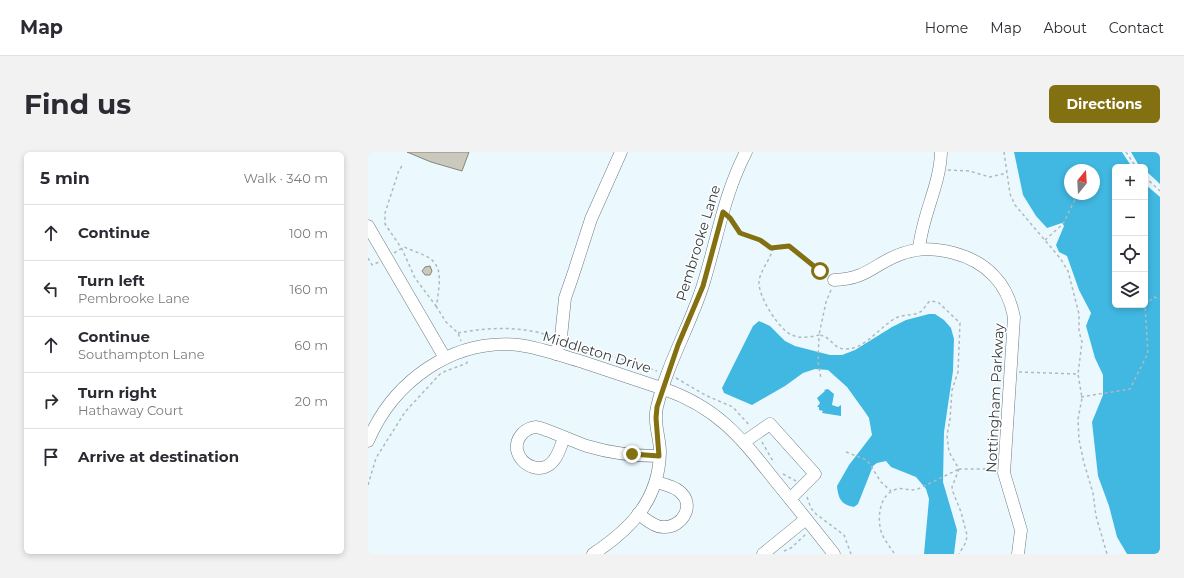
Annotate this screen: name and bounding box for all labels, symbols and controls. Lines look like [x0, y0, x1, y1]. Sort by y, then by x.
text: Map [20, 16, 63, 39]
text: Home [925, 19, 968, 37]
text: Map [990, 19, 1021, 37]
text: About [1043, 19, 1087, 37]
text: Contact [1109, 19, 1164, 37]
button: Directions [1049, 85, 1160, 123]
text: Find us [24, 87, 131, 121]
north arrow [1064, 164, 1100, 200]
map controls [1112, 164, 1148, 308]
button: + [1112, 164, 1148, 200]
text: 5 min [40, 168, 90, 188]
text: Walk · 340 m [244, 170, 328, 186]
street label: Pembrooke Lane [672, 183, 724, 303]
button: − [1112, 200, 1148, 236]
icon: ahead [40, 222, 62, 244]
text: Continue [78, 223, 150, 242]
text: 100 m [289, 225, 328, 241]
button: locate [1112, 236, 1148, 272]
route start [811, 262, 829, 280]
text: Turn left [78, 271, 145, 290]
button: layers [1112, 272, 1148, 308]
icon: left [40, 278, 62, 300]
text: 160 m [290, 281, 328, 297]
text: Pembrooke Lane [78, 290, 190, 306]
street label: Nottingham Parkway [982, 322, 1008, 473]
text: Continue [78, 327, 150, 346]
street label: Middleton Drive [541, 327, 653, 377]
icon: ahead [40, 334, 62, 356]
text: 60 m [294, 337, 328, 353]
text: Southampton Lane [78, 346, 205, 362]
text: Turn right [78, 383, 157, 402]
icon: right [40, 390, 62, 412]
text: 20 m [295, 393, 328, 409]
text: Hathaway Court [78, 402, 183, 418]
route end [623, 445, 641, 463]
icon: arrive [40, 446, 62, 468]
text: Arrive at destination [78, 447, 239, 466]

